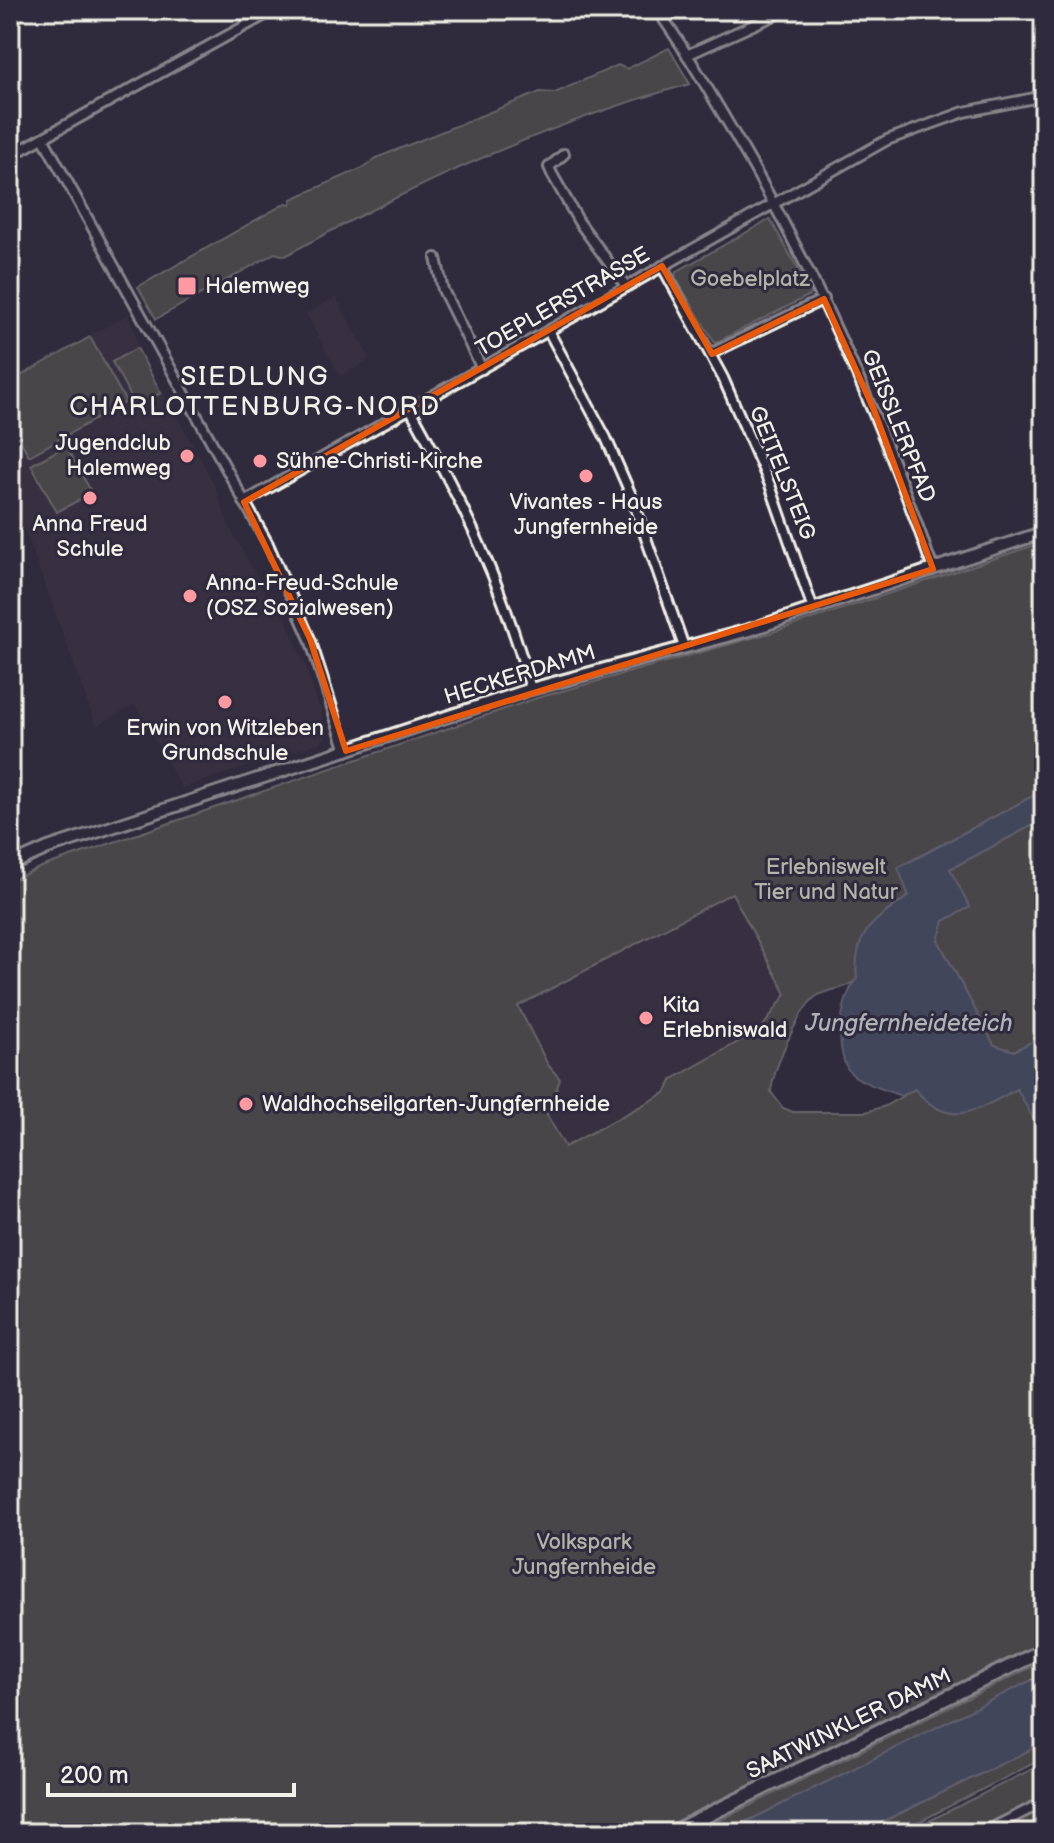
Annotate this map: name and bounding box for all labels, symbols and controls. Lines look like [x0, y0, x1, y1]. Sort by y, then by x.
street label: TOEPLERSTRASSE [471, 241, 655, 363]
park label: Goebelplatz [690, 266, 810, 293]
place label: Halemweg [205, 273, 310, 300]
marker: Halemweg [176, 275, 198, 297]
street label: GEISSLERPFAD [855, 346, 941, 506]
district label: SIEDLUNG CHARLOTTENBURG-NORD [69, 362, 441, 423]
street label: GEITELSTEIG [743, 402, 821, 544]
place label: Jugendclub Halemweg [55, 430, 171, 482]
marker: Jugendclub Halemweg [178, 447, 196, 465]
place label: Sühne-Christi-Kirche [276, 448, 483, 475]
marker: Sühne-Christi-Kirche [251, 452, 269, 470]
marker: Vivantes - Haus Jungfernheide [577, 467, 595, 485]
marker: Anna Freud Schule [81, 489, 99, 507]
place label: Vivantes - Haus Jungfernheide [509, 489, 663, 541]
place label: Anna Freud Schule [32, 511, 148, 563]
place label: Anna-Freud-Schule (OSZ Sozialwesen) [206, 570, 398, 622]
marker: Anna-Freud-Schule (OSZ Sozialwesen) [181, 587, 199, 605]
street label: HECKERDAMM [441, 639, 599, 711]
marker: Erwin von Witzleben Grundschule [216, 693, 234, 711]
place label: Erwin von Witzleben Grundschule [126, 715, 324, 767]
park label: Erlebniswelt Tier und Natur [754, 854, 899, 906]
place label: Kita Erlebniswald [662, 992, 787, 1044]
marker: Kita Erlebniswald [637, 1009, 655, 1027]
water label: Jungfernheideteich [804, 1009, 1013, 1038]
place label: Waldhochseilgarten-Jungfernheide [262, 1091, 610, 1118]
marker: Waldhochseilgarten-Jungfernheide [237, 1095, 255, 1113]
park label: Volkspark Jungfernheide [512, 1529, 656, 1581]
street label: SAATWINKLER DAMM [742, 1663, 956, 1785]
scale bar [48, 1747, 294, 1797]
text: 200 m [60, 1761, 129, 1790]

